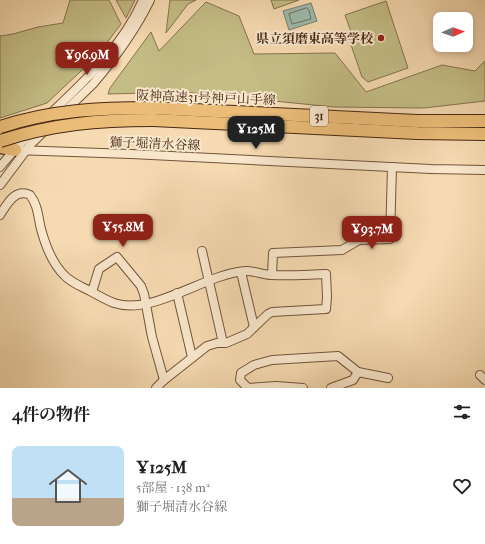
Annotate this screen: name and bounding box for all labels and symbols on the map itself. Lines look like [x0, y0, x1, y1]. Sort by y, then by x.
north arrow [433, 12, 473, 52]
place label: 県立須磨東高等学校 [256, 31, 374, 46]
marker: 県立須磨東高等学校 [376, 33, 386, 43]
pin: ¥96.9M [54, 42, 120, 76]
street label: 阪神高速31号神戸山手線 [136, 88, 276, 107]
road number: 31 [310, 106, 328, 126]
pin: ¥125M [228, 116, 284, 150]
street label: 獅子堀清水谷線 [109, 134, 201, 153]
pin: ¥55.8M [90, 214, 156, 248]
pin: ¥93.7M [339, 216, 405, 250]

